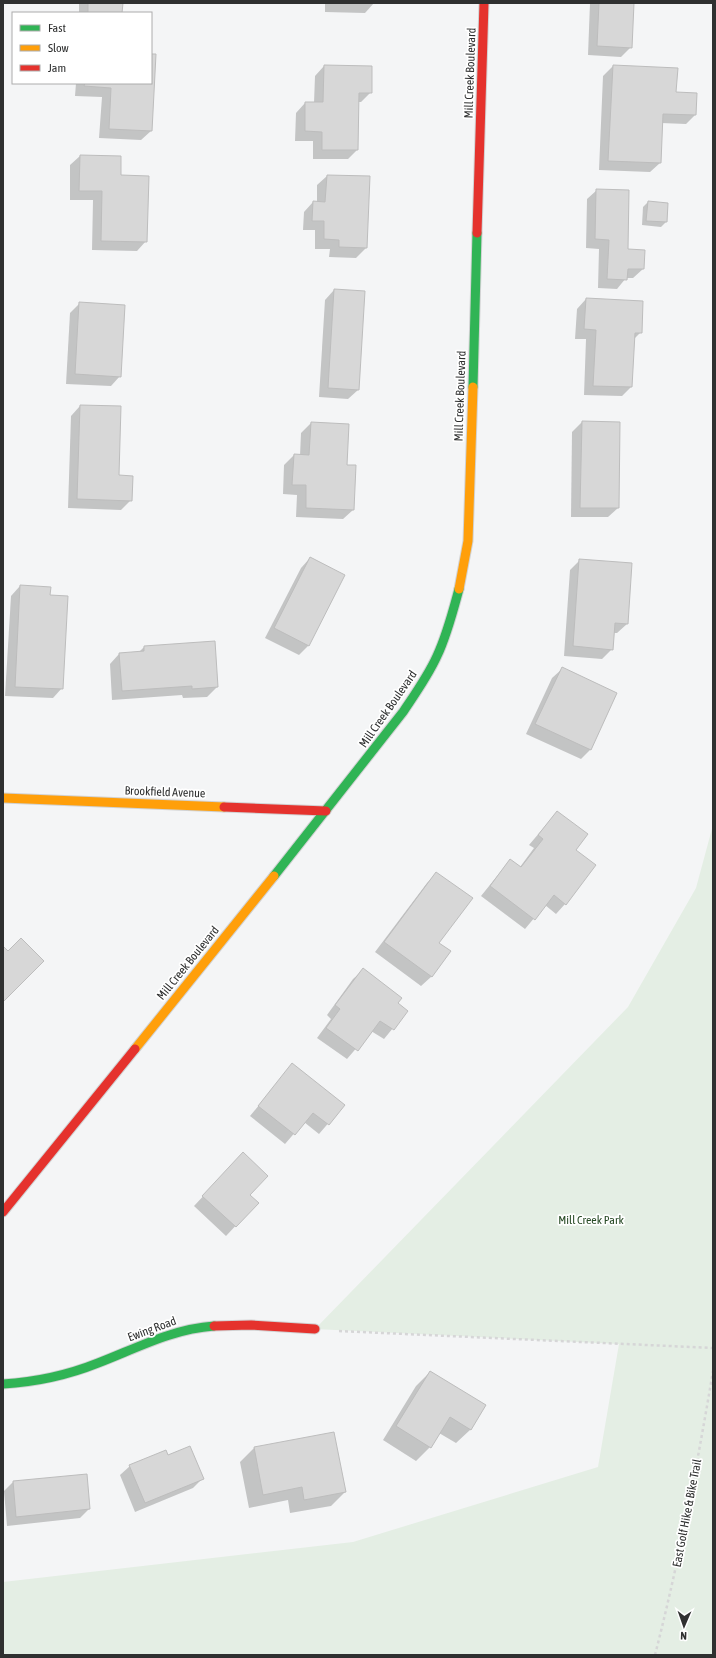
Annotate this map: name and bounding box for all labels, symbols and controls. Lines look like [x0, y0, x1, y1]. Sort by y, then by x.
legend [12, 12, 152, 84]
text: Fast [48, 21, 66, 35]
street label: Mill Creek Boulevard [461, 27, 479, 119]
text: Slow [48, 41, 69, 55]
text: Jam [48, 61, 66, 75]
street label: Mill Creek Boulevard [451, 350, 469, 442]
street label: Mill Creek Boulevard [356, 668, 420, 750]
street label: Brookfield Avenue [124, 784, 206, 800]
street label: Mill Creek Boulevard [154, 923, 222, 1003]
park label: Mill Creek Park [558, 1213, 624, 1227]
street label: Ewing Road [126, 1314, 178, 1344]
street label: East Golf Hike & Bike Trail [670, 1457, 705, 1568]
north arrow [664, 1606, 704, 1646]
text: N [680, 1630, 687, 1642]

